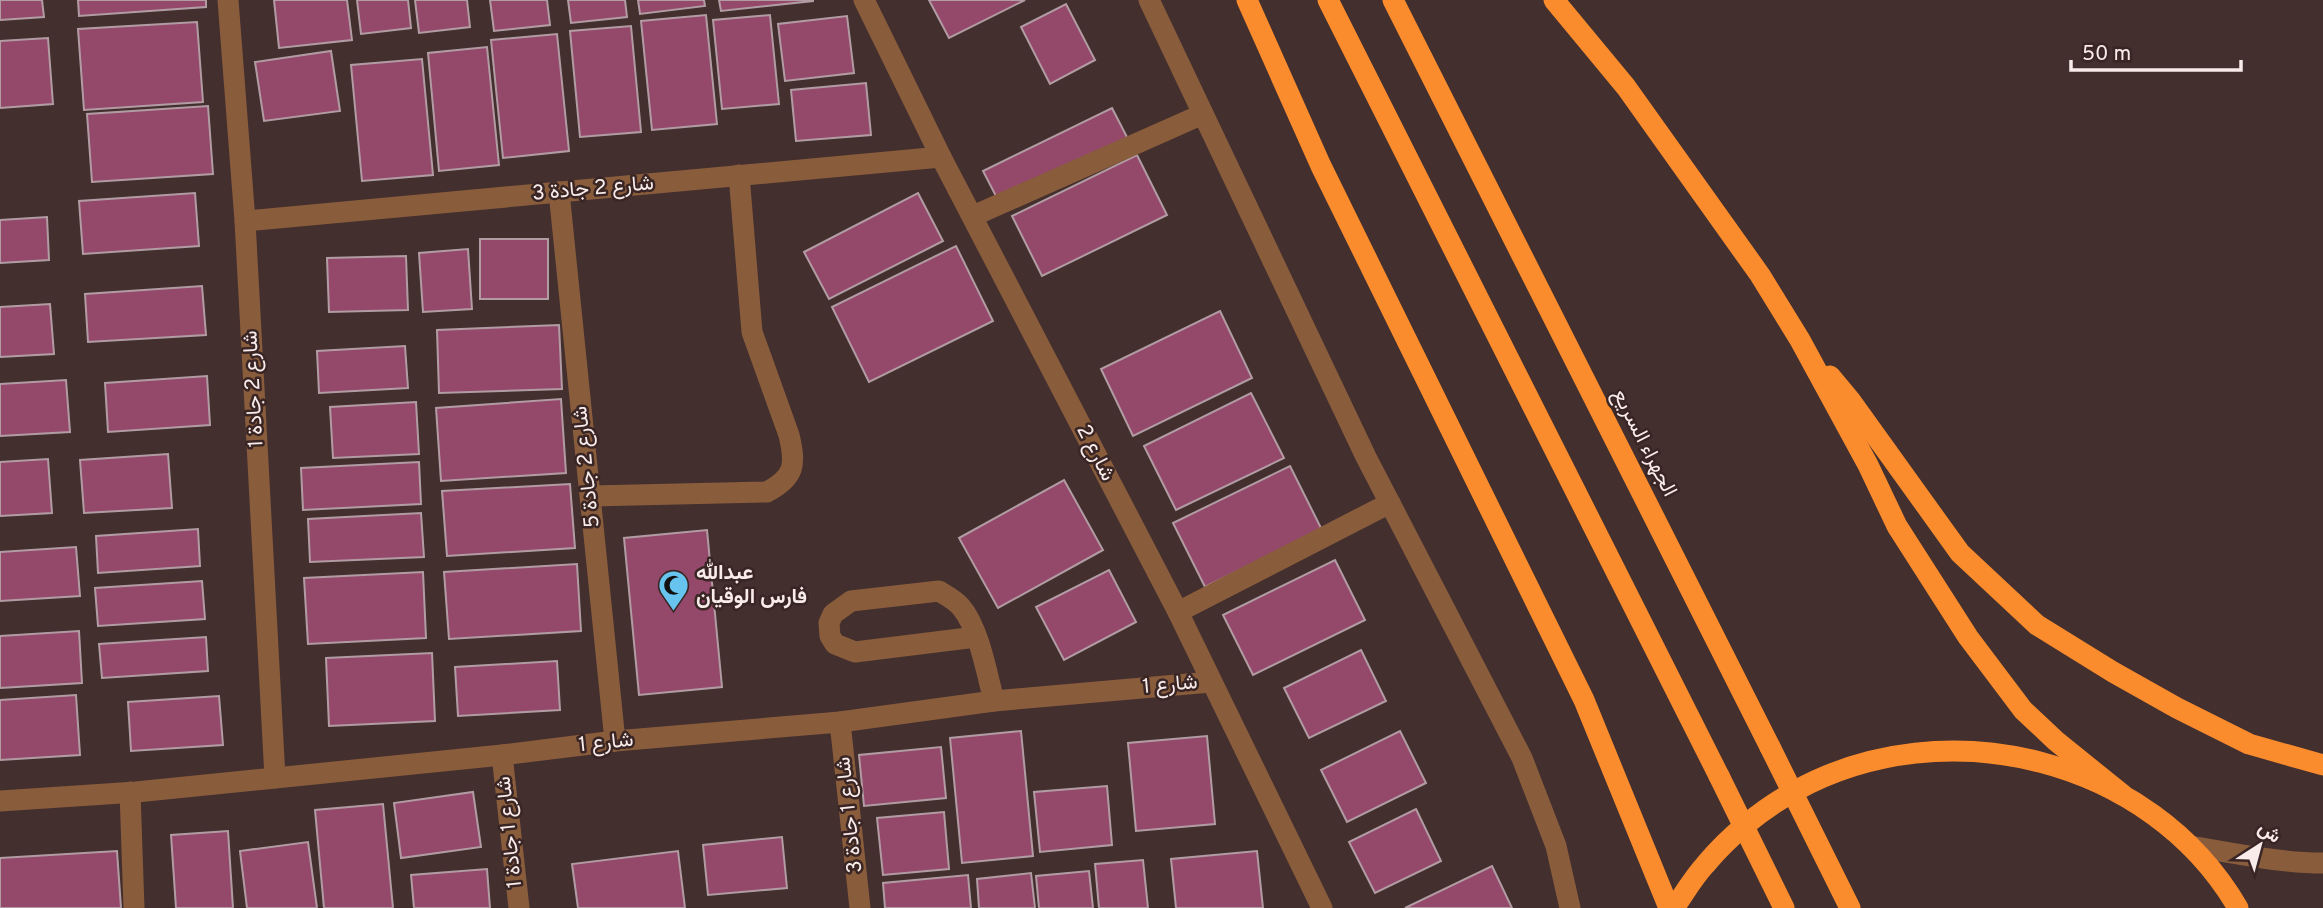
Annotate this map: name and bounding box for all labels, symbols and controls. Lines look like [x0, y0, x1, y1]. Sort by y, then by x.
scale bar [2071, 28, 2241, 72]
text: 50 m [2082, 41, 2131, 68]
street label: شارع 2 جادة 3 [531, 170, 655, 208]
street label: شارع 2 جادة 1 [237, 330, 271, 448]
street label: الجهراء السريع [1605, 384, 1683, 502]
street label: شارع 2 جادة 5 [567, 405, 607, 529]
street label: شارع 2 [1069, 420, 1121, 486]
place label: عبدالله فارس الوقيان [696, 559, 807, 611]
mosque icon: عبدالله فارس الوقيان [656, 568, 690, 612]
street label: شارع 1 [1141, 669, 1199, 701]
street label: شارع 1 [577, 727, 635, 759]
street label: شارع 1 جادة 3 [830, 755, 870, 875]
street label: شارع 1 جادة 1 [491, 775, 529, 889]
north arrow [2225, 810, 2295, 880]
text: ش [2253, 816, 2285, 849]

